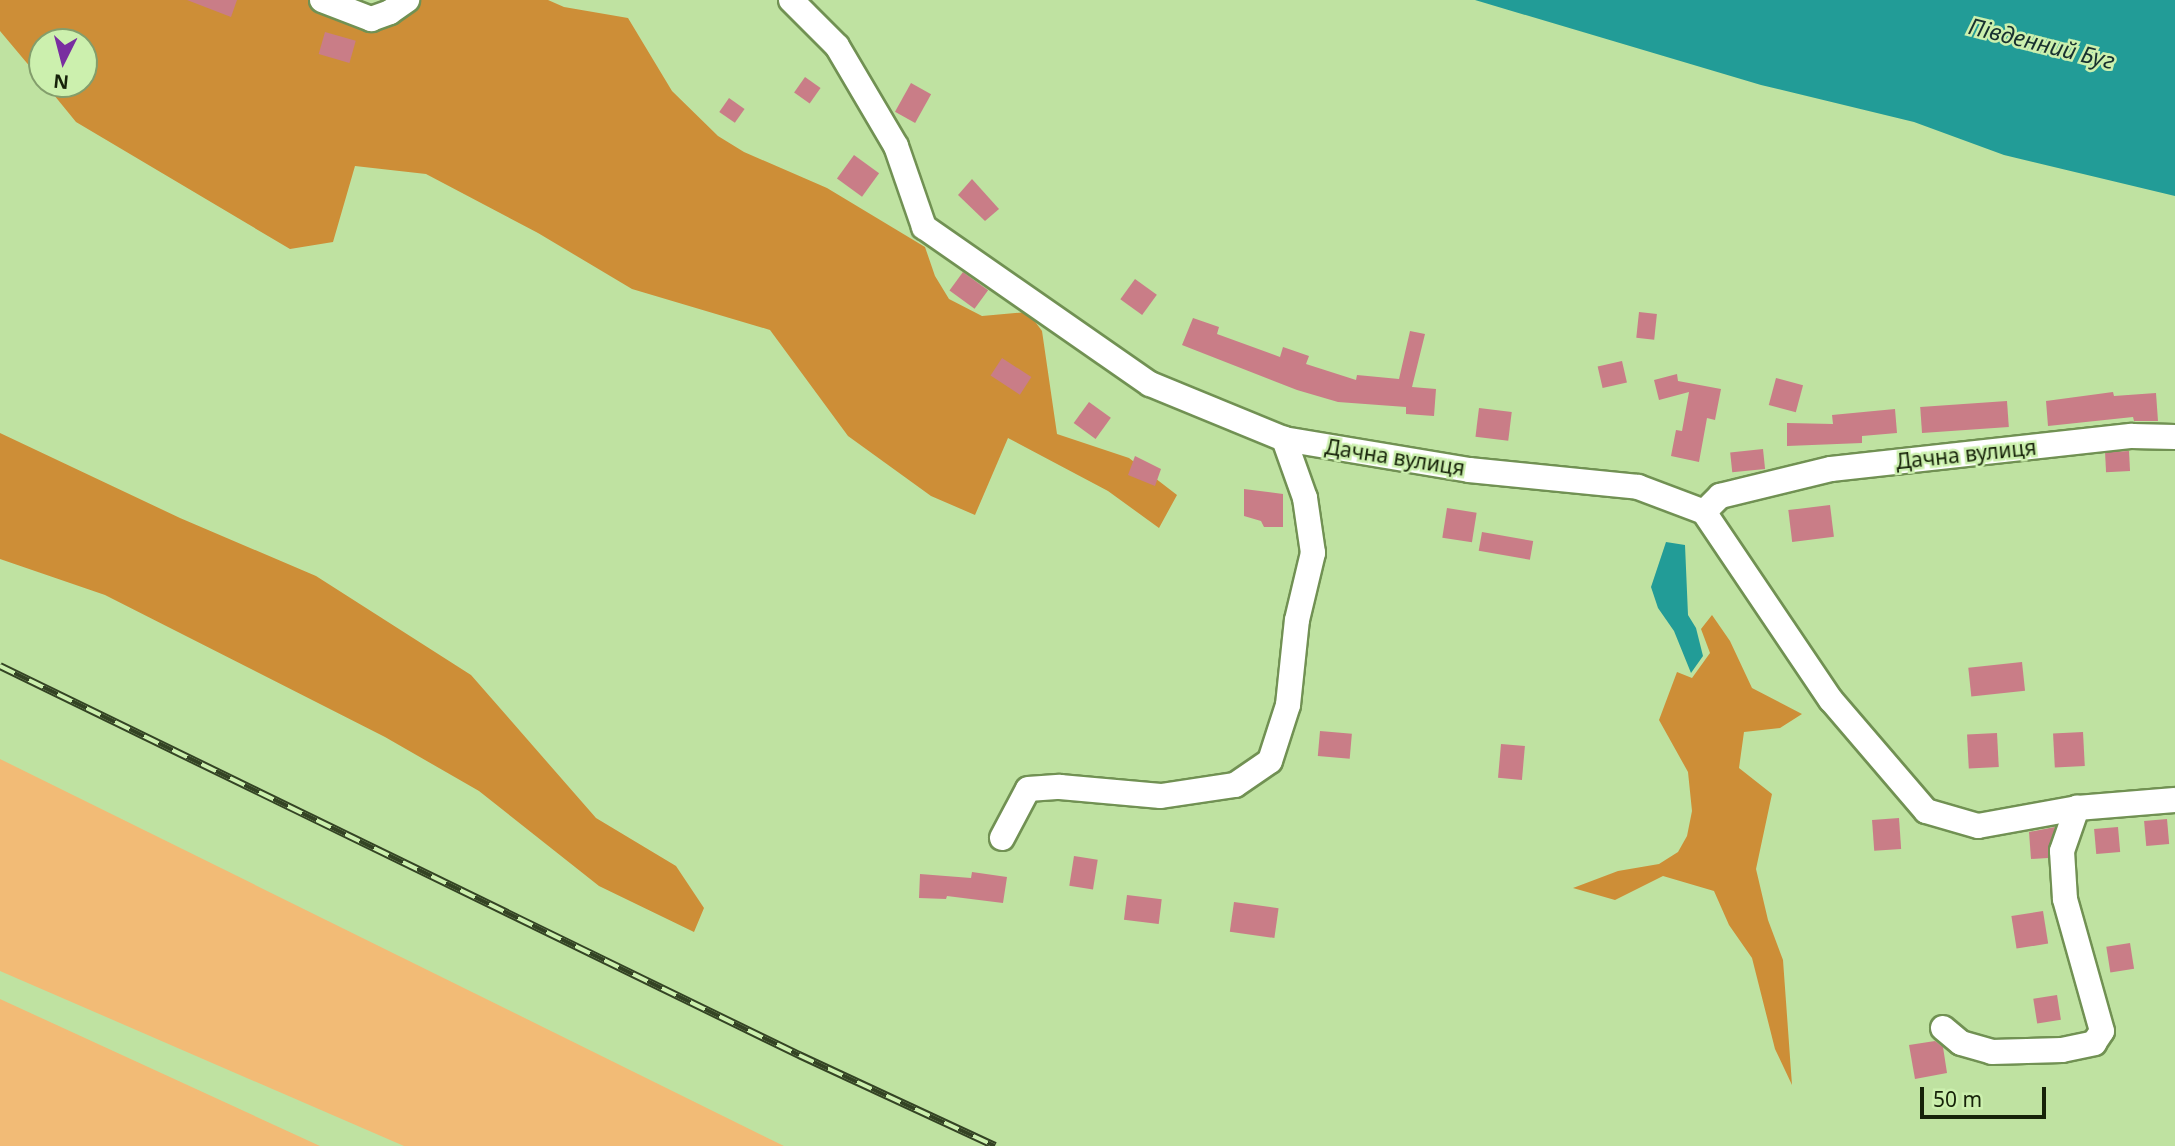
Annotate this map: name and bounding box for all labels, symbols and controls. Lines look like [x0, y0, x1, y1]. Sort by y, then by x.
water label: Південний Буг [1966, 12, 2118, 74]
north arrow [28, 28, 98, 98]
text: N [52, 68, 70, 96]
street label: Дачна вулиця [1323, 434, 1467, 480]
street label: Дачна вулиця [1895, 434, 2037, 474]
scale bar [1923, 1072, 2049, 1116]
text: 50 m [1933, 1085, 1982, 1113]

